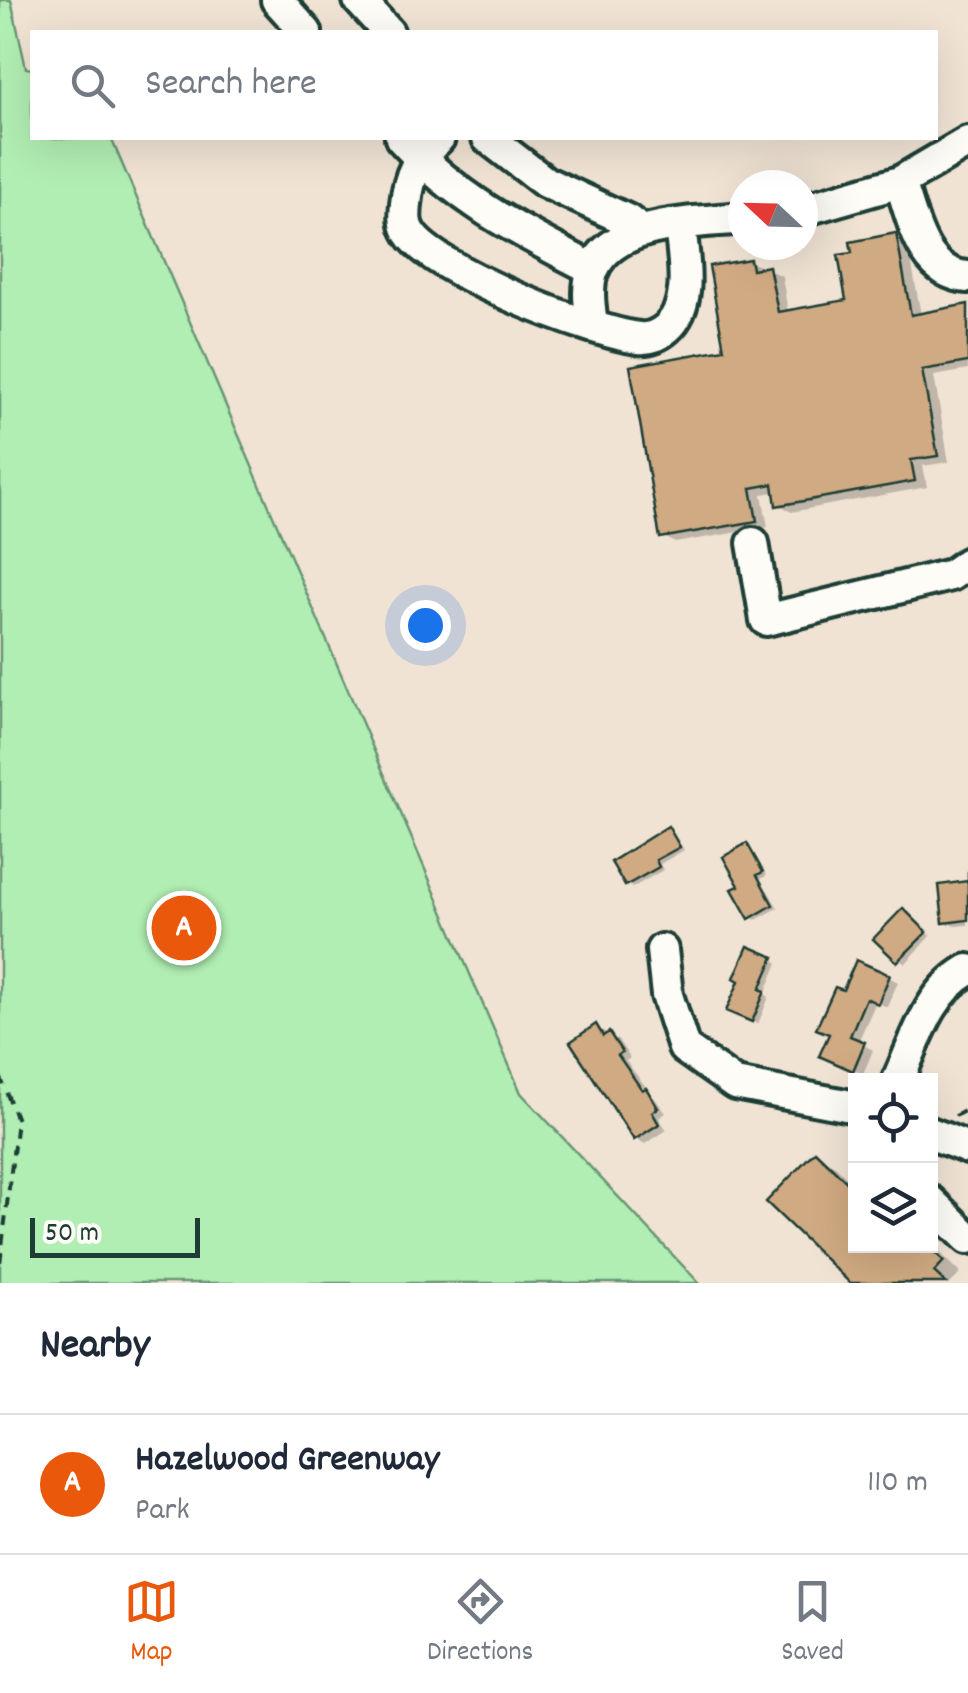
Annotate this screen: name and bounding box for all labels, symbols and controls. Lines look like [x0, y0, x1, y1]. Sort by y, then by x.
search box [30, 30, 938, 140]
icon: search [65, 58, 120, 113]
text: Search here [145, 58, 317, 113]
north arrow [728, 170, 818, 260]
your location [400, 600, 451, 651]
pin: A [152, 890, 216, 966]
map controls [848, 1073, 938, 1253]
button: locate [848, 1073, 938, 1163]
button: layers [848, 1163, 938, 1253]
scale bar [30, 1213, 200, 1258]
text: 50 m [45, 1215, 99, 1255]
text: Nearby [40, 1318, 150, 1378]
text: Hazelwood Greenway [135, 1434, 439, 1489]
text: A [64, 1461, 81, 1507]
text: 110 m [867, 1461, 928, 1507]
text: Park [135, 1489, 190, 1535]
tab: Map [124, 1574, 179, 1674]
tab: Directions [427, 1574, 533, 1674]
tab: Saved [781, 1574, 844, 1674]

